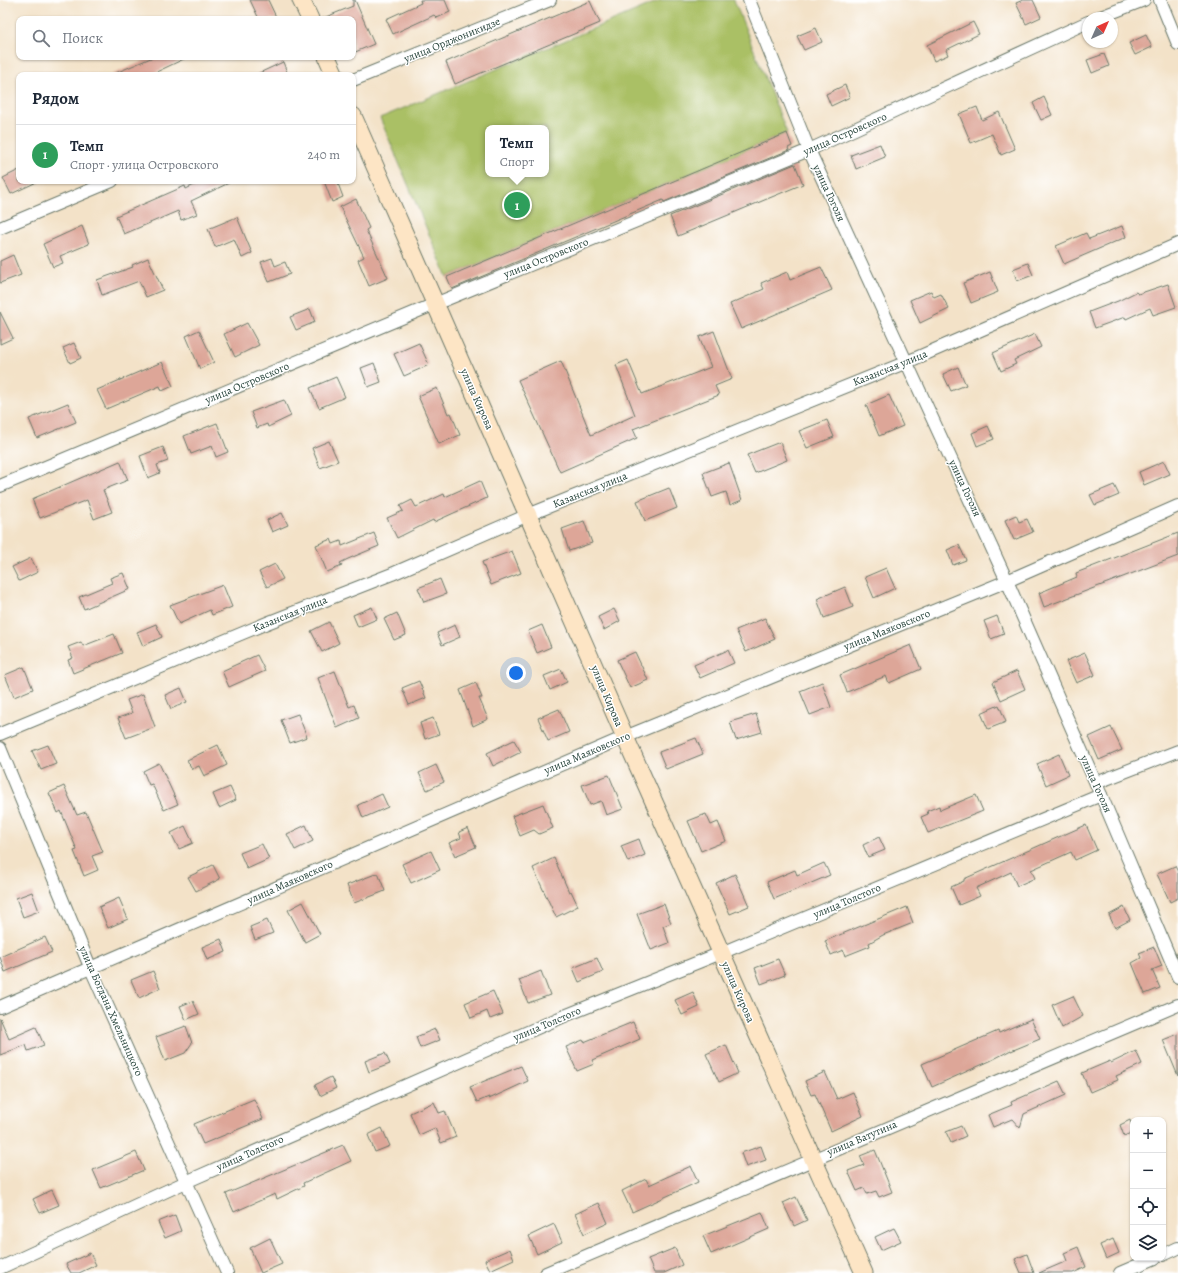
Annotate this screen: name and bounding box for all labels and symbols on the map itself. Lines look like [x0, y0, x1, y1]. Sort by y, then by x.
north arrow [1082, 12, 1118, 48]
street label: улица Орджоникидзе [401, 14, 502, 67]
street label: улица Островского [800, 109, 890, 160]
street label: улица Гоголя [809, 161, 849, 224]
pin: 1 [504, 190, 530, 220]
street label: улица Островского [501, 234, 591, 282]
street label: Казанская улица [851, 346, 930, 390]
street label: улица Островского [202, 358, 292, 408]
street label: улица Кирова [456, 365, 498, 433]
street label: улица Гоголя [945, 456, 985, 519]
street label: Казанская улица [551, 468, 630, 512]
street label: Казанская улица [251, 592, 330, 636]
street label: улица Маяковского [841, 606, 933, 655]
street label: улица Кирова [587, 662, 627, 730]
your location [506, 663, 526, 683]
street label: улица Маяковского [541, 728, 633, 778]
street label: улица Гоголя [1076, 752, 1115, 815]
street label: улица Маяковского [244, 856, 336, 908]
street label: улица Толстого [810, 880, 883, 922]
street label: улица Богдана Хмельницкого [75, 943, 147, 1079]
street label: улица Кирова [717, 958, 759, 1026]
street label: улица Толстого [510, 1003, 583, 1045]
street label: улица Ватутина [824, 1116, 900, 1160]
street label: улица Толстого [213, 1131, 286, 1175]

